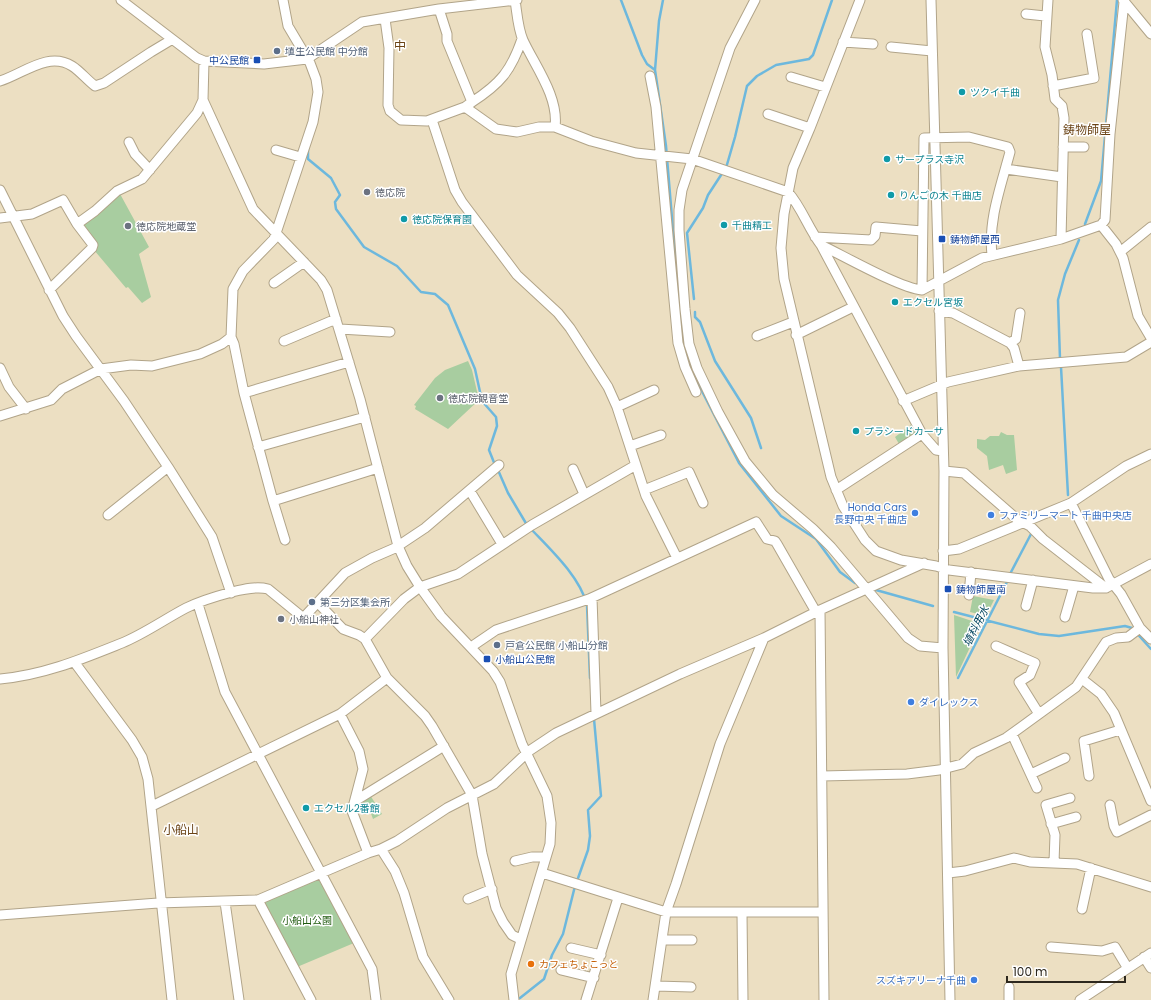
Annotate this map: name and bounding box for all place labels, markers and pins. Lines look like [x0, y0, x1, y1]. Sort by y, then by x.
place label: 埴生公民館 中分館 [285, 44, 368, 59]
marker: 埴生公民館 中分館 [272, 46, 282, 56]
place label: 中公民館 [209, 53, 249, 68]
marker: 中公民館 [252, 55, 262, 65]
place label: ツクイ千曲 [970, 85, 1020, 100]
marker: ツクイ千曲 [957, 87, 967, 97]
place label: サープラス寺沢 [895, 152, 964, 167]
marker: サープラス寺沢 [882, 154, 892, 164]
place label: 徳応院 [375, 185, 405, 200]
marker: 徳応院 [362, 187, 372, 197]
place label: りんごの木 千曲店 [899, 188, 982, 203]
marker: りんごの木 千曲店 [886, 190, 896, 200]
place label: 徳応院保育園 [412, 212, 472, 227]
marker: 徳応院保育園 [399, 214, 409, 224]
place label: 千曲精工 [732, 218, 772, 233]
place label: 徳応院地蔵堂 [136, 219, 196, 234]
marker: 千曲精工 [719, 220, 729, 230]
marker: 徳応院地蔵堂 [123, 221, 133, 231]
place label: 鋳物師屋西 [950, 232, 1000, 247]
marker: 鋳物師屋西 [937, 234, 947, 244]
place label: エクセル宮坂 [903, 295, 963, 310]
marker: エクセル宮坂 [890, 297, 900, 307]
place label: 徳応院観音堂 [448, 391, 508, 406]
marker: 徳応院観音堂 [435, 393, 445, 403]
place label: プラシードカーサ [864, 424, 944, 439]
marker: プラシードカーサ [851, 426, 861, 436]
place label: Honda Cars 長野中央 千曲店 [834, 500, 907, 527]
marker: Honda Cars 長野中央 千曲店 [910, 508, 920, 518]
place label: ファミリーマート 千曲中央店 [999, 508, 1132, 523]
marker: ファミリーマート 千曲中央店 [986, 510, 996, 520]
place label: 鋳物師屋南 [956, 582, 1006, 597]
marker: 鋳物師屋南 [943, 584, 953, 594]
place label: 第三分区集会所 [320, 595, 390, 610]
marker: 第三分区集会所 [307, 597, 317, 607]
place label: 小船山神社 [289, 612, 339, 627]
marker: 小船山神社 [276, 614, 286, 624]
place label: 戸倉公民館 小船山分館 [505, 638, 608, 653]
marker: 戸倉公民館 小船山分館 [492, 640, 502, 650]
place label: 小船山公民館 [495, 652, 555, 667]
marker: 小船山公民館 [482, 654, 492, 664]
place label: ダイレックス [919, 695, 979, 710]
marker: ダイレックス [906, 697, 916, 707]
place label: エクセル2番館 [314, 801, 380, 816]
marker: エクセル2番館 [301, 803, 311, 813]
place label: カフェちょこっと [539, 957, 618, 972]
marker: カフェちょこっと [526, 959, 536, 969]
place label: スズキアリーナ千曲 [876, 973, 966, 988]
marker: スズキアリーナ千曲 [969, 975, 979, 985]

